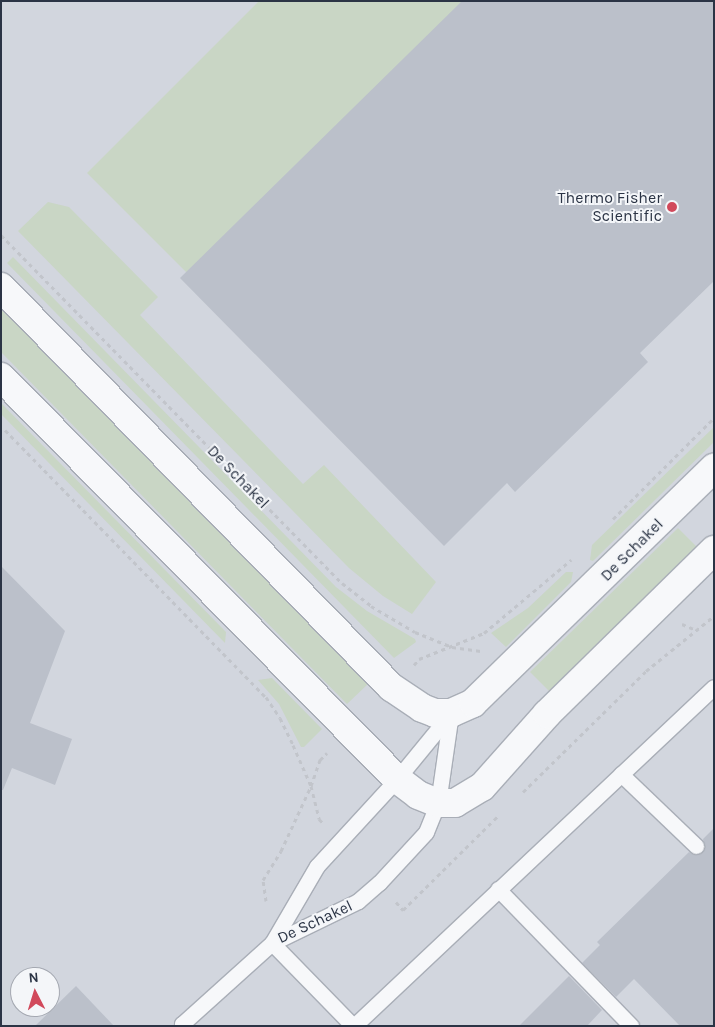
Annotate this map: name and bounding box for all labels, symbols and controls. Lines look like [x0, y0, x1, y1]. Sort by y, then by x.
place label: Thermo Fisher Scientific [558, 188, 662, 226]
marker: Thermo Fisher Scientific [666, 201, 678, 213]
street label: De Schakel [203, 441, 273, 513]
street label: De Schakel [597, 515, 667, 585]
street label: De Schakel [274, 896, 356, 948]
north arrow [10, 967, 60, 1017]
text: N [28, 969, 39, 986]

